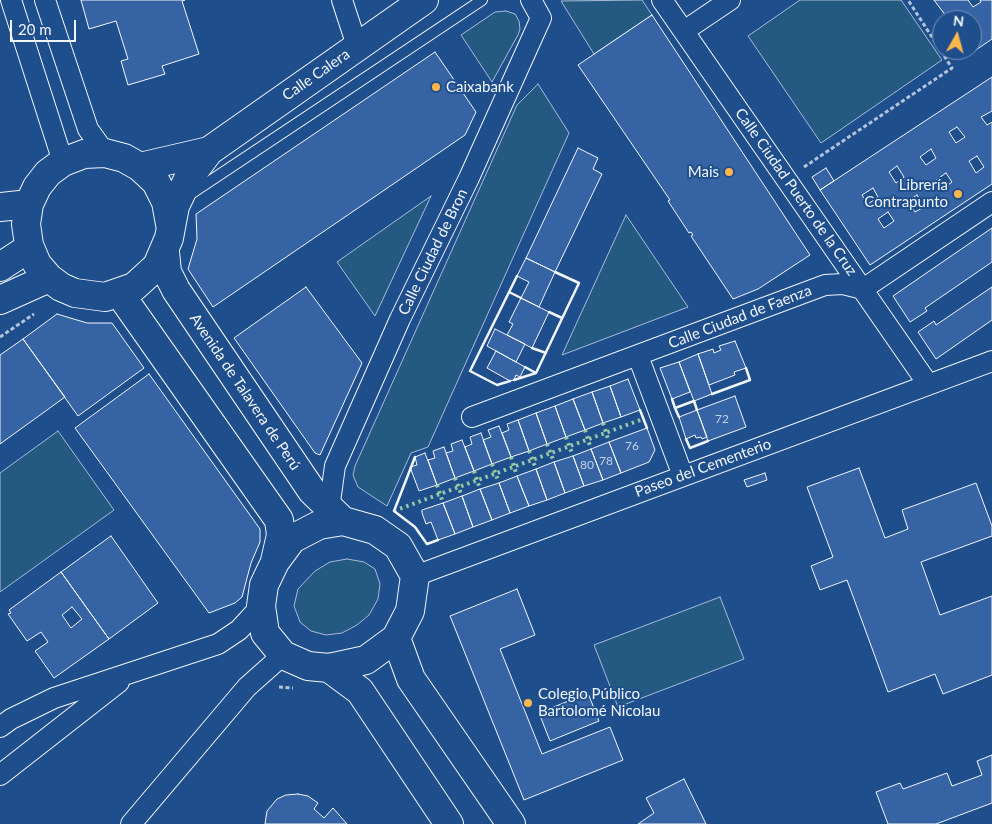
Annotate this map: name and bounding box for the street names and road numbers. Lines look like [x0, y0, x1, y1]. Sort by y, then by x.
street label: Calle Calera [279, 45, 353, 105]
street label: Calle Ciudad Puerto de la Cruz [731, 105, 861, 279]
street label: Calle Ciudad de Bron [395, 186, 471, 318]
street label: Calle Ciudad de Faenza [666, 281, 814, 353]
street label: Avenida de Talavera de Perú [186, 310, 304, 474]
street label: Paseo del Cementerio [632, 435, 774, 501]

